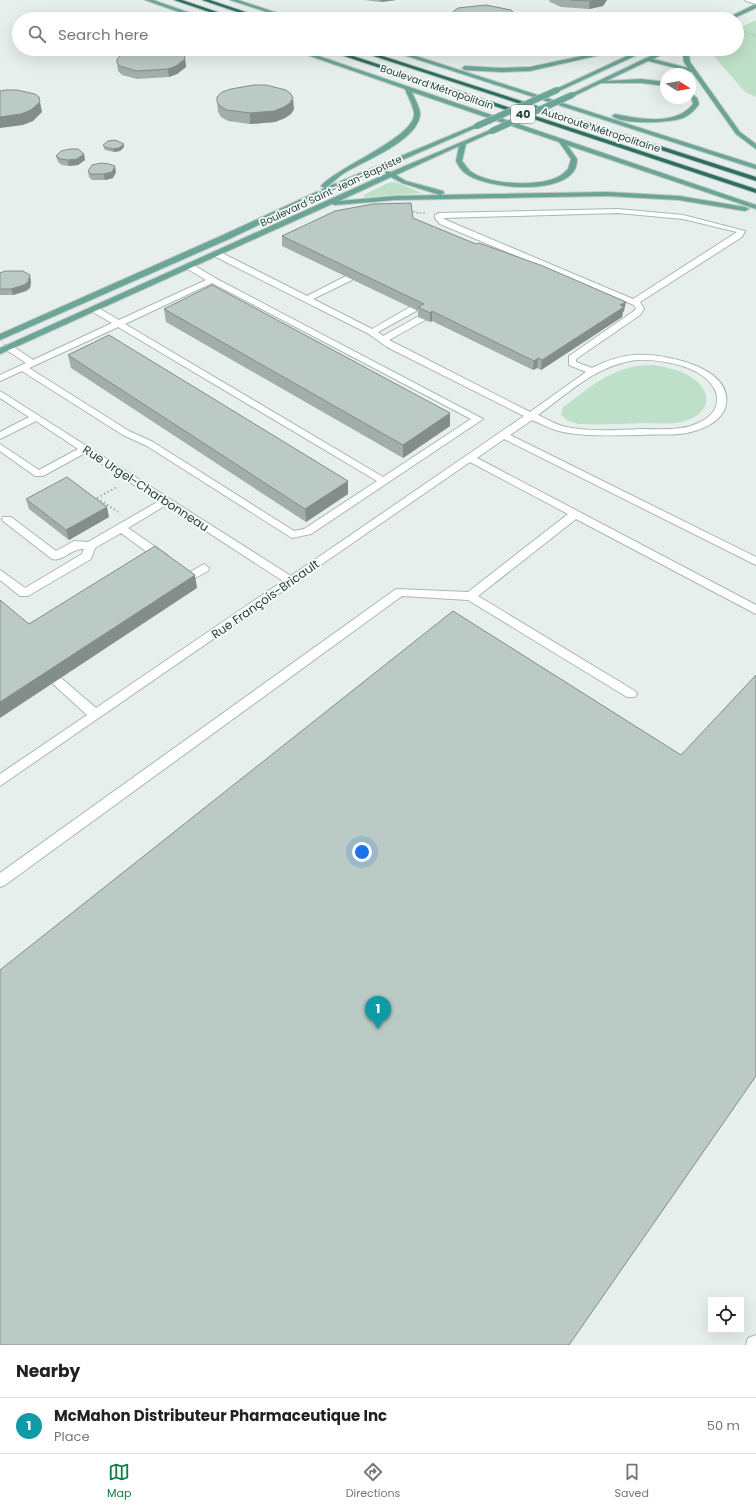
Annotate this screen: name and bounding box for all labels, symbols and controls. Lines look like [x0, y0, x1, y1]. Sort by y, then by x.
search box [12, 12, 744, 56]
icon: search [26, 23, 48, 45]
text: Search here [58, 24, 148, 45]
street label: Boulevard Métropolitain [378, 61, 496, 113]
north arrow [660, 68, 696, 104]
street label: Autoroute Métropolitaine [540, 104, 662, 156]
road number: 40 [511, 105, 535, 123]
street label: Boulevard Saint-Jean-Baptiste [258, 152, 404, 230]
street label: Rue Urgel-Charbonneau [80, 441, 212, 535]
street label: Rue François-Bricault [208, 555, 322, 643]
your location [352, 842, 372, 862]
pin: 1 [365, 996, 391, 1029]
map controls [708, 1297, 744, 1333]
button: locate [708, 1297, 744, 1333]
text: Nearby [16, 1359, 80, 1383]
text: McMahon Distributeur Pharmaceutique Inc [54, 1405, 387, 1426]
text: 1 [27, 1416, 31, 1435]
text: 50 m [707, 1416, 740, 1435]
text: Place [54, 1427, 89, 1446]
tab: Map [107, 1461, 131, 1502]
tab: Directions [346, 1461, 400, 1502]
tab: Saved [615, 1461, 649, 1502]

